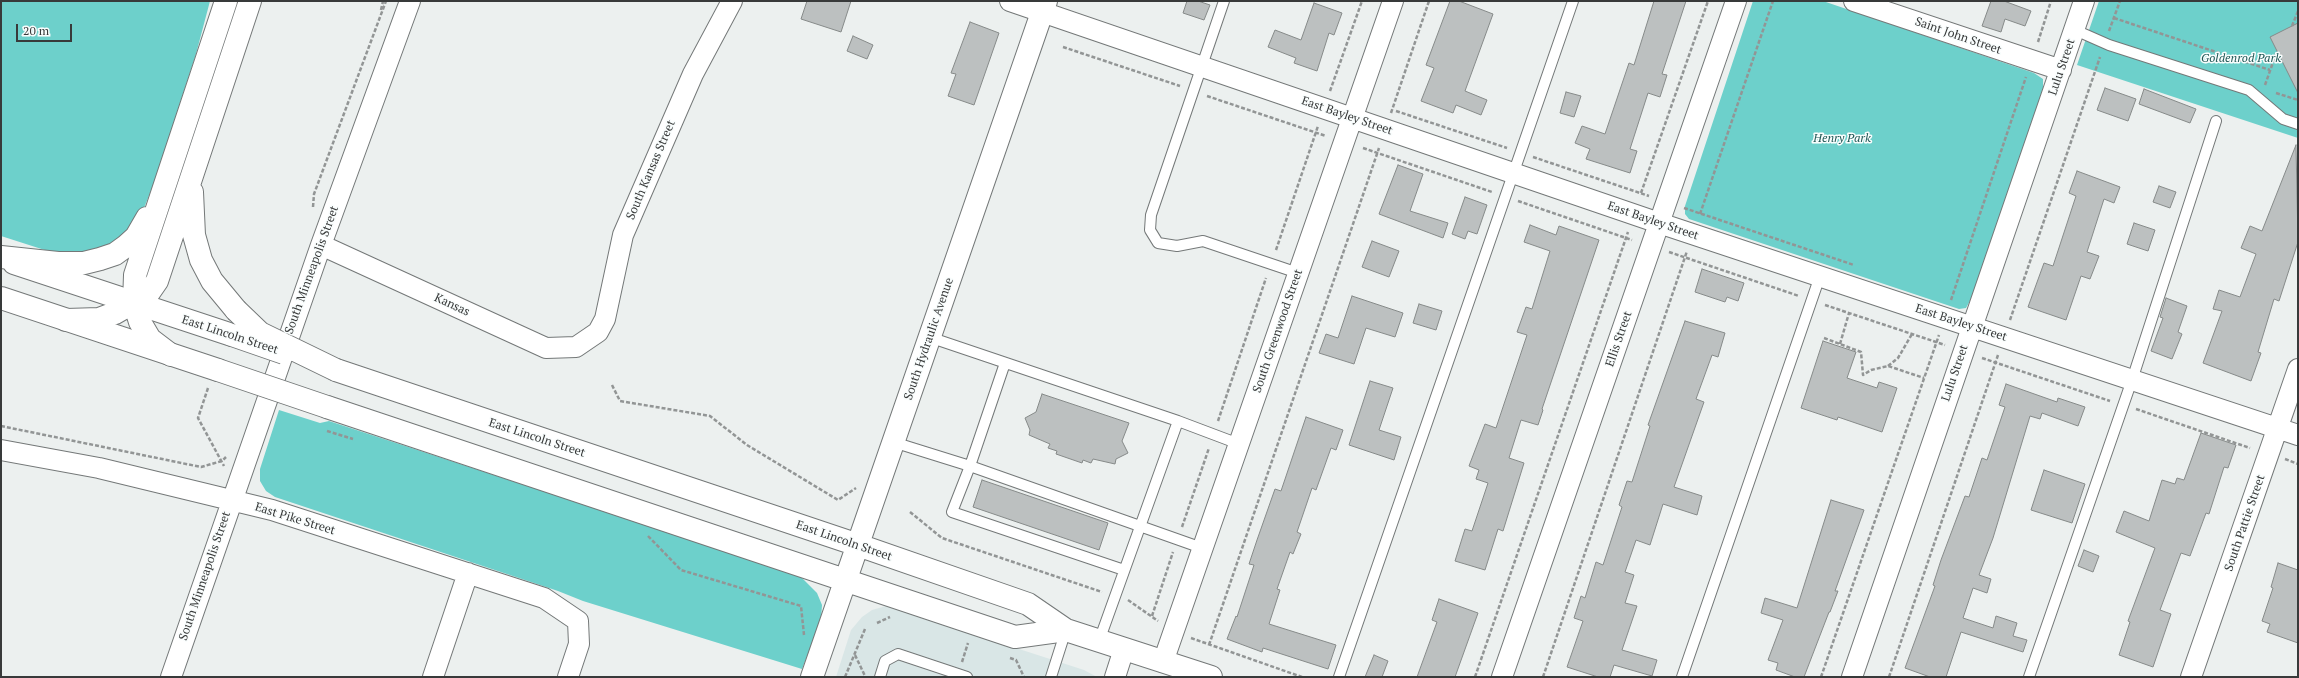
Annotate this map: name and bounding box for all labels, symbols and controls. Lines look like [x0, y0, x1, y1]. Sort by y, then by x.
street label: Saint John Street [1913, 14, 2003, 58]
scale bar [18, 16, 74, 42]
text: 20 m [23, 23, 49, 38]
street label: Lulu Street [2046, 37, 2078, 97]
park label: Goldenrod Park [2201, 52, 2281, 66]
street label: East Bayley Street [1299, 94, 1395, 138]
street label: South Kansas Street [624, 118, 678, 222]
park label: Henry Park [1813, 132, 1871, 146]
street label: East Bayley Street [1605, 199, 1701, 243]
street label: South Minneapolis Street [282, 204, 342, 336]
street label: South Greenwood Street [1250, 267, 1306, 395]
street label: South Hydraulic Avenue [901, 276, 957, 402]
street label: Kansas [432, 291, 472, 319]
street label: East Bayley Street [1913, 301, 2009, 345]
street label: Ellis Street [1603, 309, 1635, 369]
street label: East Lincoln Street [180, 313, 280, 357]
street label: Lulu Street [1939, 343, 1971, 403]
street label: East Lincoln Street [487, 416, 587, 460]
street label: South Pattie Street [2222, 473, 2268, 573]
street label: East Pike Street [253, 500, 337, 538]
street label: South Minneapolis Street [176, 510, 234, 642]
street label: East Lincoln Street [794, 518, 894, 564]

